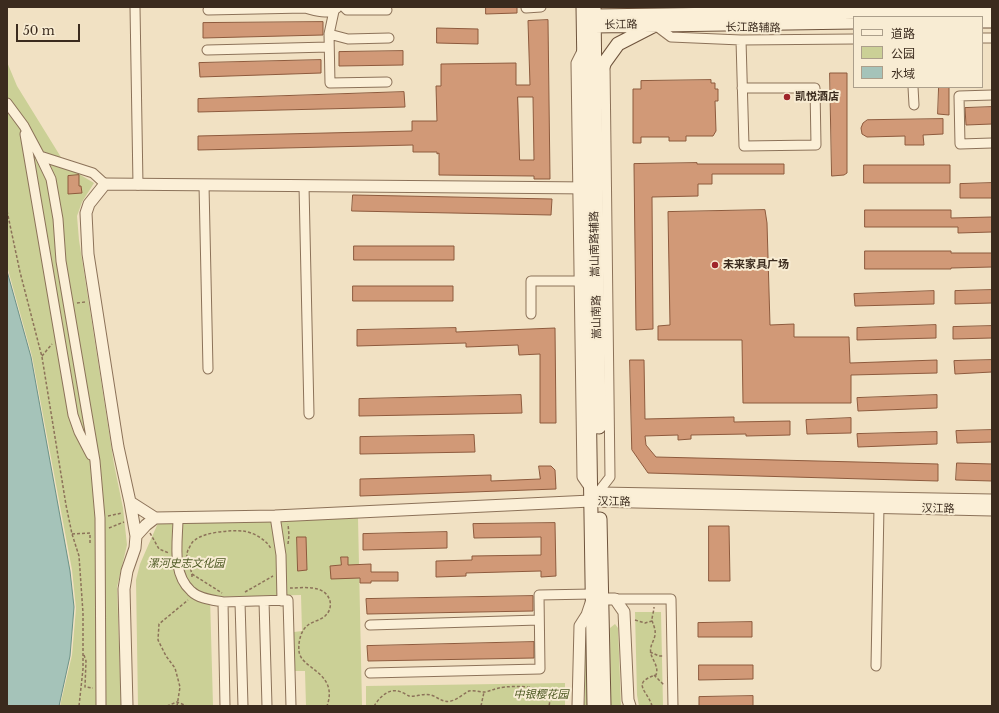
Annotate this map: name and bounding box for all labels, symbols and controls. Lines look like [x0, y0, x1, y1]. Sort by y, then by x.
scale bar [18, 16, 82, 42]
legend [853, 16, 983, 88]
street label: 长江路 [604, 18, 638, 32]
street label: 长江路辅路 [725, 21, 781, 35]
text: 50 m [23, 23, 55, 38]
text: 道路 [891, 26, 915, 41]
text: 公园 [891, 46, 915, 61]
text: 水域 [891, 66, 915, 81]
place label: 凯悦酒店 [795, 90, 839, 104]
marker: 凯悦酒店 [782, 92, 792, 102]
street label: 嵩山南路辅路 [588, 211, 602, 277]
place label: 未来家具广场 [723, 258, 789, 272]
marker: 未来家具广场 [710, 260, 720, 270]
street label: 嵩山南路 [590, 295, 604, 339]
street label: 汉江路 [597, 495, 631, 509]
street label: 汉江路 [921, 502, 955, 516]
park label: 漯河史志文化园 [148, 557, 224, 571]
park label: 中银樱花园 [514, 688, 568, 702]

